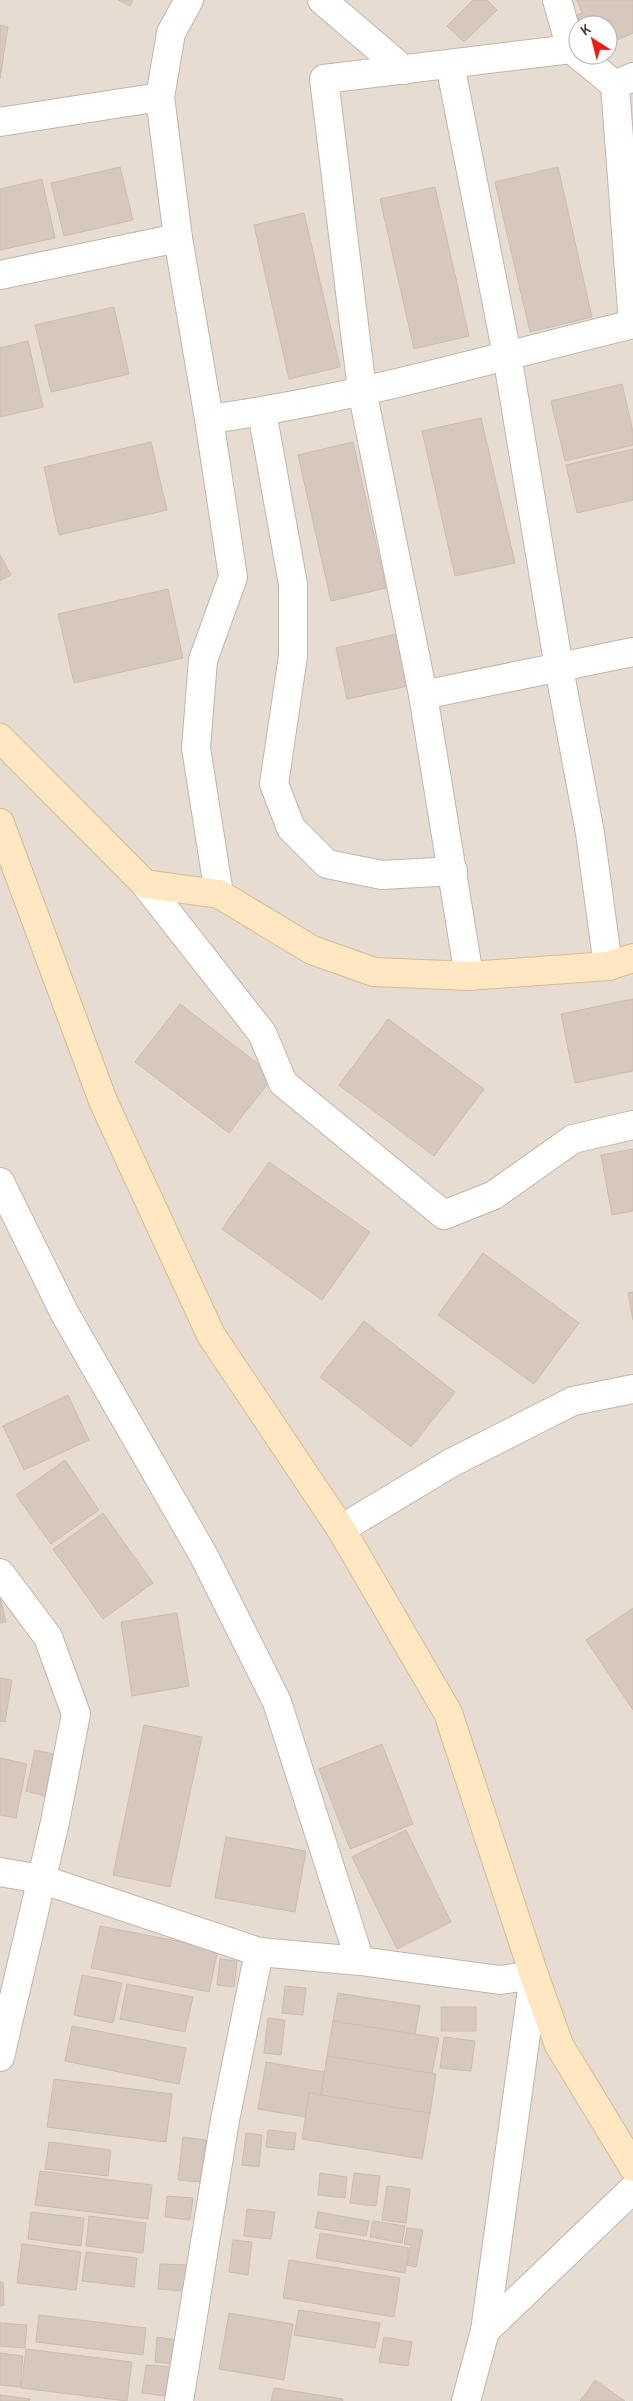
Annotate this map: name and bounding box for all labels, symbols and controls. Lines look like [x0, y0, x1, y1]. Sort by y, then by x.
north arrow [568, 15, 618, 65]
text: K [577, 19, 595, 39]

